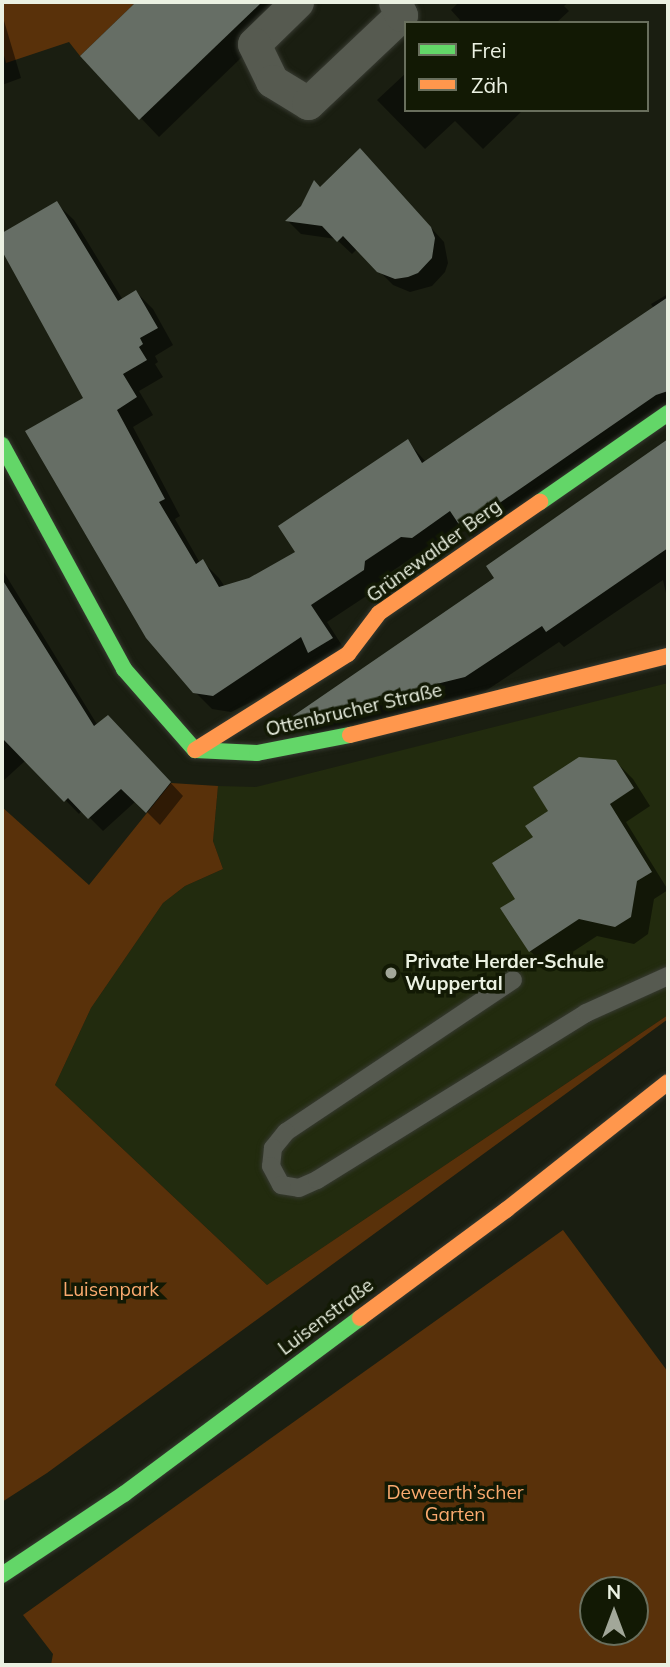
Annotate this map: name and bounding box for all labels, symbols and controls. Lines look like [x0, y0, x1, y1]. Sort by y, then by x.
legend [404, 21, 649, 112]
text: Frei [471, 37, 507, 63]
text: Zäh [471, 72, 508, 98]
street label: Grünewalder Berg [362, 495, 506, 607]
street label: Ottenbrucher Straße [264, 679, 444, 741]
place label: Private Herder-Schule Wuppertal [405, 951, 604, 995]
marker: Private Herder-Schule Wuppertal [383, 965, 399, 981]
street label: Luisenstraße [274, 1274, 378, 1360]
park label: Luisenpark [63, 1279, 159, 1301]
park label: Deweerth’scher Garten [386, 1482, 524, 1526]
north arrow [579, 1576, 649, 1646]
text: N [607, 1580, 621, 1604]

